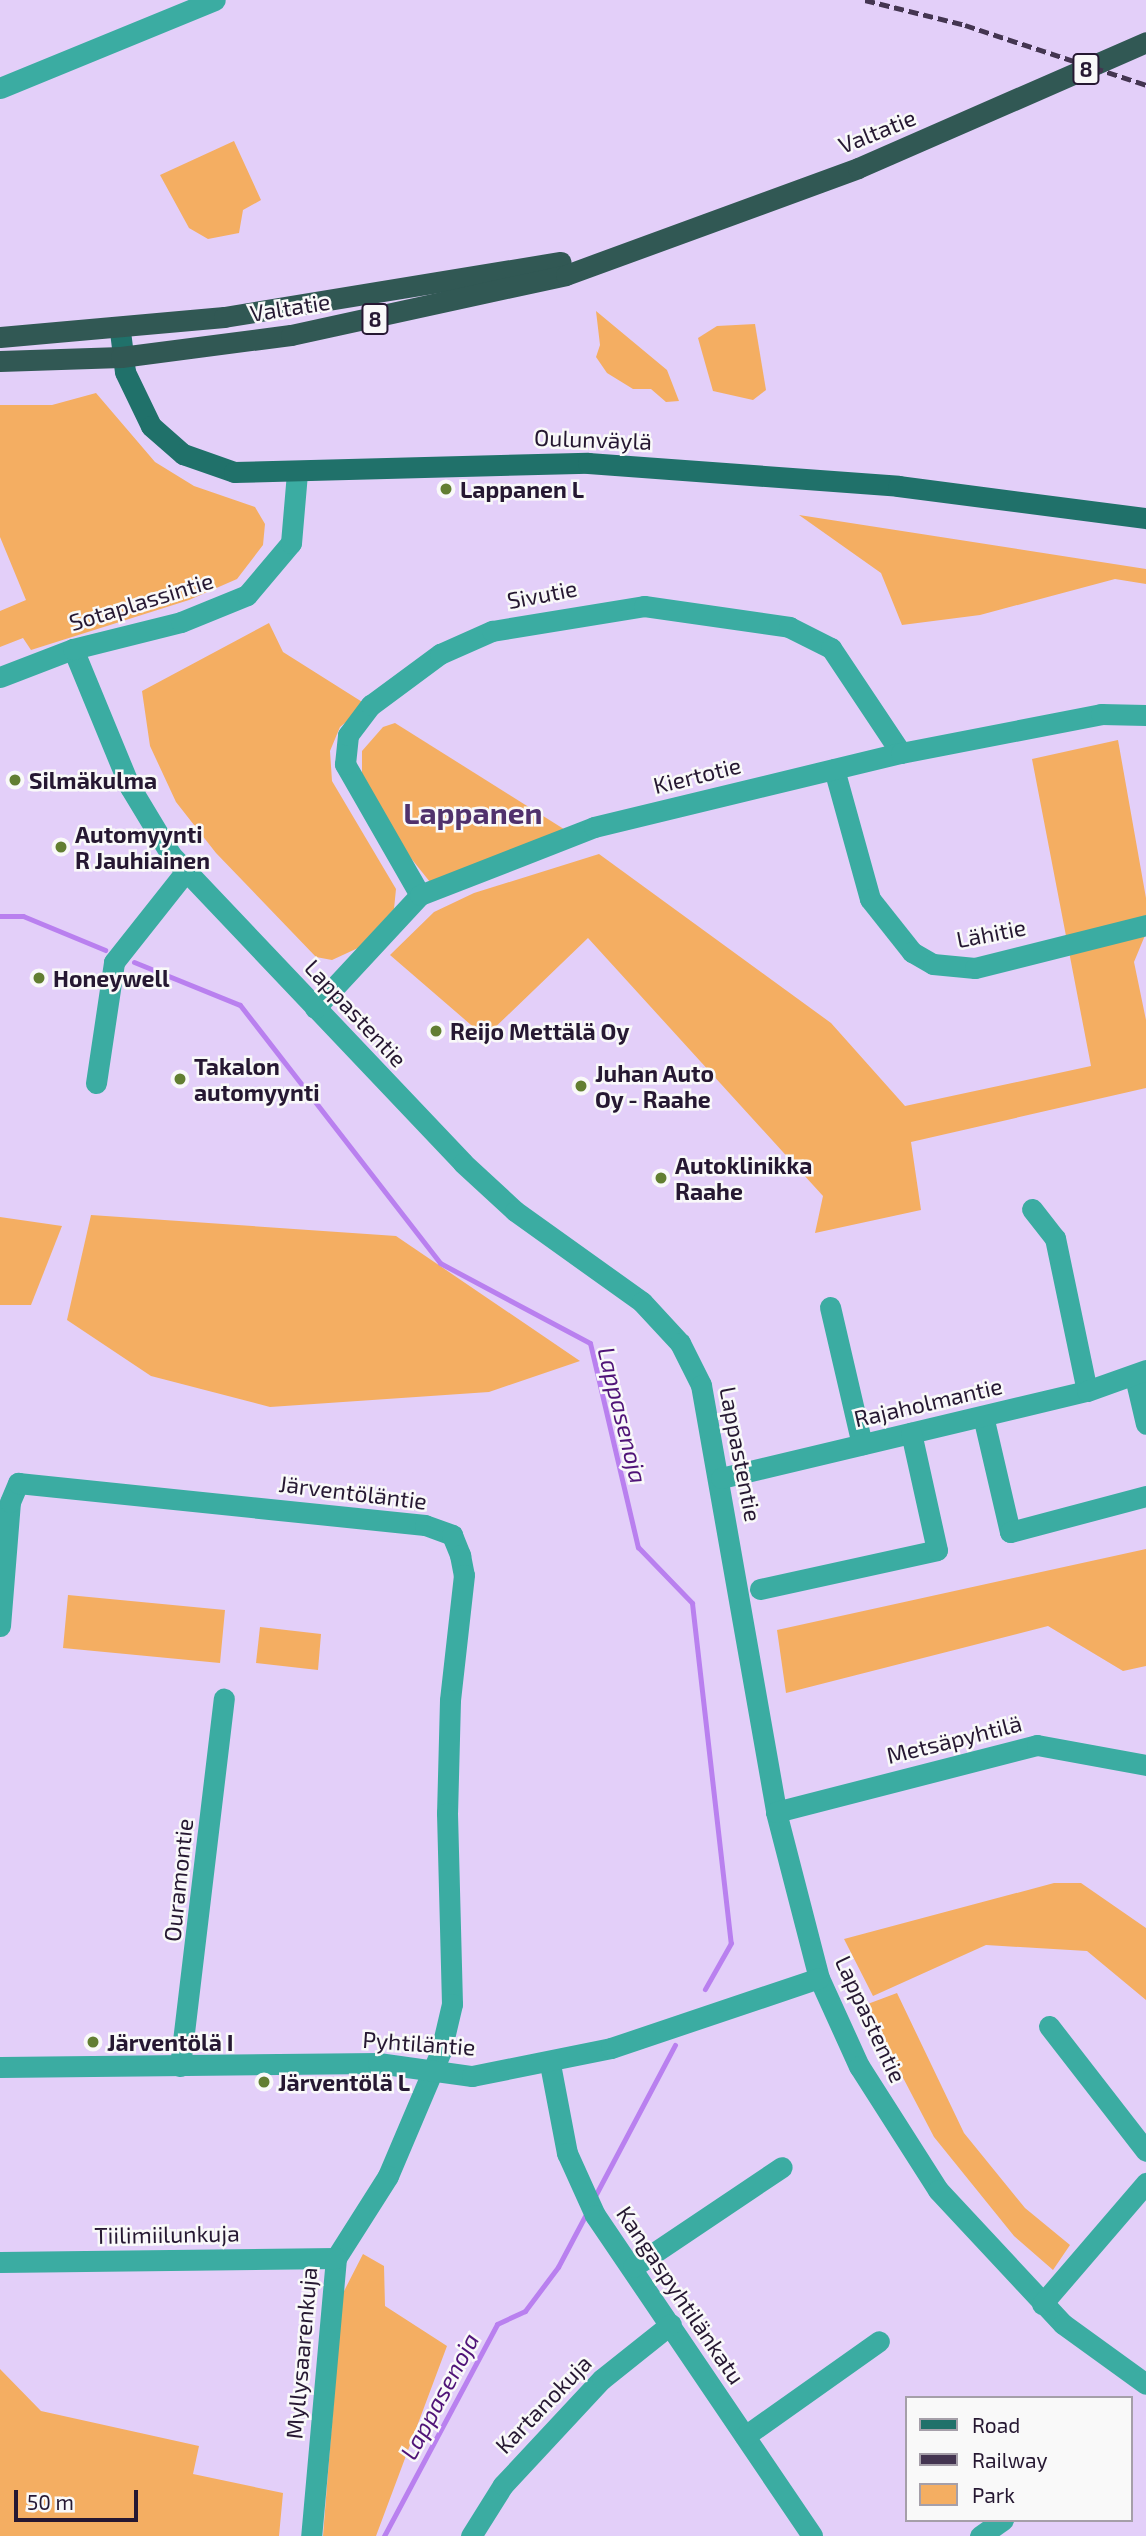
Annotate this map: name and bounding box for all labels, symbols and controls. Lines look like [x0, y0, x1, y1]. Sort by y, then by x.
road number: 8 [1072, 52, 1100, 86]
street label: Valtatie [834, 103, 920, 159]
street label: Valtatie [248, 287, 332, 327]
road number: 8 [361, 302, 389, 336]
street label: Oulunväylä [534, 423, 652, 455]
place label: Lappanen L [460, 475, 584, 503]
marker: Lappanen L [438, 481, 454, 497]
street label: Sotaplassintie [66, 566, 216, 636]
street label: Sivutie [505, 574, 579, 614]
street label: Kiertotie [650, 751, 744, 799]
place label: Silmäkulma [29, 766, 157, 794]
marker: Silmäkulma [7, 772, 23, 788]
district label: Lappanen [403, 794, 543, 830]
place label: Automyynti R Jauhiainen [75, 820, 210, 874]
marker: Automyynti R Jauhiainen [53, 839, 69, 855]
street label: Lähitie [954, 913, 1028, 953]
street label: Lappastentie [299, 954, 413, 1072]
place label: Honeywell [53, 964, 170, 992]
marker: Honeywell [31, 970, 47, 986]
place label: Reijo Mettälä Oy [450, 1017, 629, 1045]
marker: Reijo Mettälä Oy [428, 1023, 444, 1039]
place label: Takalon automyynti [194, 1052, 320, 1106]
place label: Juhan Auto Oy - Raahe [595, 1059, 715, 1113]
marker: Takalon automyynti [172, 1071, 188, 1087]
marker: Juhan Auto Oy - Raahe [573, 1078, 589, 1094]
place label: Autoklinikka Raahe [675, 1151, 812, 1205]
marker: Autoklinikka Raahe [653, 1170, 669, 1186]
water label: Lappasenoja [592, 1344, 654, 1486]
street label: Rajaholmantie [851, 1372, 1005, 1432]
street label: Lappastentie [714, 1384, 768, 1524]
street label: Järventöläntie [277, 1469, 429, 1515]
street label: Metsäpyhtilä [884, 1709, 1024, 1769]
street label: Ouramontie [158, 1817, 198, 1943]
street label: Lappastentie [830, 1951, 912, 2087]
street label: Pyhtiläntie [362, 2025, 476, 2061]
place label: Järventölä I [107, 2028, 233, 2056]
marker: Järventölä I [85, 2034, 101, 2050]
place label: Järventölä L [278, 2068, 410, 2096]
marker: Järventölä L [256, 2074, 272, 2090]
street label: Kangaspyhtilänkatu [611, 2201, 751, 2389]
street label: Tiilimiilunkuja [94, 2219, 240, 2249]
street label: Myllysaarenkuja [280, 2266, 322, 2440]
water label: Lappasenoja [394, 2328, 484, 2464]
street label: Kartanokuja [489, 2349, 597, 2459]
legend [904, 2396, 1132, 2522]
text: Road [972, 2412, 1020, 2437]
text: Railway [972, 2447, 1048, 2472]
scale bar [18, 2476, 142, 2520]
text: Park [972, 2482, 1015, 2507]
text: 50 m [27, 2489, 74, 2514]

